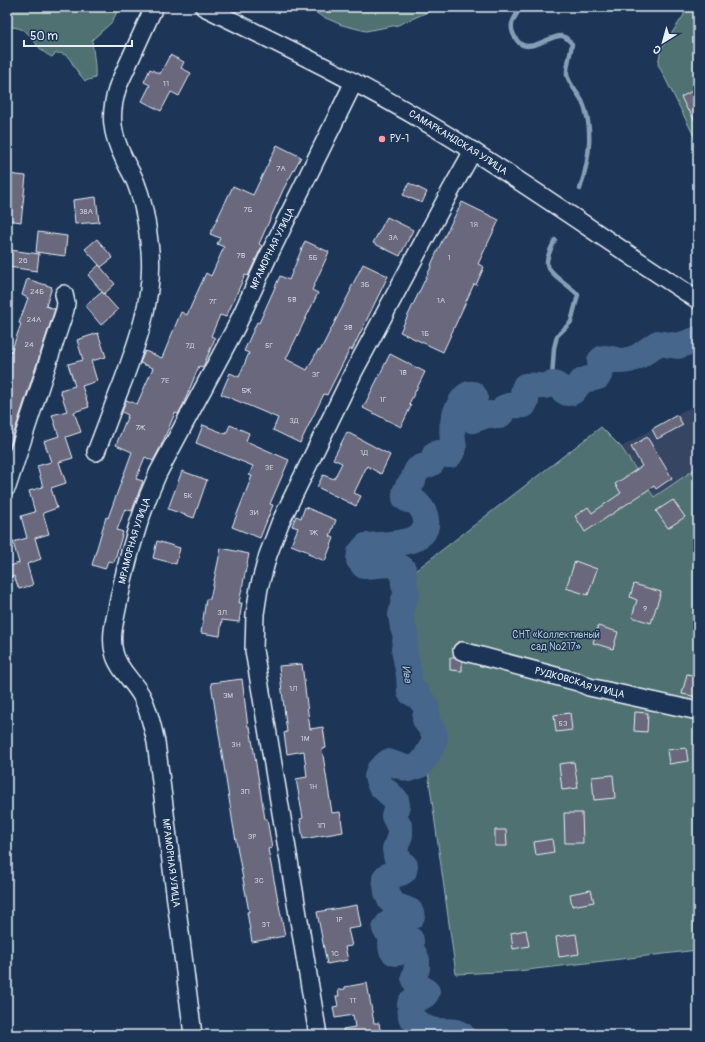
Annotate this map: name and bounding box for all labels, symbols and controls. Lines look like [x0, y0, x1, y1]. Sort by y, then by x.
scale bar [24, 22, 132, 48]
north arrow [643, 22, 683, 62]
text: 50 m [30, 29, 58, 44]
text: С [650, 42, 664, 57]
house number: 11 [163, 79, 169, 88]
street label: САМАРКАНДСКАЯ УЛИЦА [406, 107, 510, 178]
place label: РУ-1 [390, 133, 409, 145]
marker: РУ-1 [377, 134, 387, 144]
house number: 7А [276, 164, 286, 173]
house number: 7Б [243, 205, 253, 214]
street label: МРАМОРНАЯ УЛИЦА [248, 205, 298, 291]
house number: 38А [79, 207, 93, 216]
house number: 1Я [470, 220, 478, 229]
house number: 3А [388, 233, 398, 242]
house number: 7В [237, 251, 246, 260]
house number: 5Б [308, 253, 318, 262]
house number: 1 [447, 253, 451, 262]
house number: 26 [18, 256, 28, 265]
house number: 3Б [360, 280, 370, 289]
house number: 24Б [30, 287, 44, 296]
house number: 5В [288, 295, 297, 304]
house number: 1А [437, 296, 445, 305]
house number: 7Г [209, 297, 217, 306]
house number: 24А [27, 315, 41, 324]
house number: 3В [344, 323, 353, 332]
house number: 1Б [421, 329, 429, 338]
house number: 24 [24, 340, 34, 349]
house number: 7Д [185, 341, 195, 350]
house number: 5Г [265, 341, 273, 350]
house number: 1В [399, 368, 407, 377]
house number: 3Г [312, 370, 320, 379]
house number: 7Е [161, 376, 169, 385]
house number: 5Ж [241, 386, 252, 395]
house number: 1Г [380, 395, 387, 404]
house number: 3Д [289, 416, 299, 425]
house number: 7Ж [135, 423, 146, 432]
house number: 1Д [360, 448, 368, 457]
house number: 3Е [265, 463, 273, 472]
house number: 5К [184, 491, 193, 500]
street label: МРАМОРНАЯ УЛИЦА [116, 495, 153, 585]
house number: 3И [249, 508, 259, 517]
house number: 1Ж [309, 528, 318, 537]
house number: 9 [643, 604, 647, 613]
house number: 3Л [217, 608, 227, 617]
park label: СНТ «Коллективный сад №217» [512, 629, 600, 653]
water label: Ива [399, 665, 415, 684]
street label: РУДКОВСКАЯ УЛИЦА [534, 665, 626, 701]
house number: 1Л [289, 684, 297, 693]
house number: 3М [223, 691, 233, 700]
house number: 53 [559, 719, 568, 728]
house number: 1М [301, 734, 310, 743]
house number: 3Н [231, 740, 241, 749]
house number: 1Н [309, 782, 317, 791]
house number: 3П [240, 787, 250, 796]
street label: МРАМОРНАЯ УЛИЦА [160, 818, 182, 909]
house number: 1П [317, 821, 325, 830]
house number: 3Р [248, 832, 256, 841]
house number: 3С [254, 876, 264, 885]
house number: 1Р [335, 915, 343, 924]
house number: 3Т [262, 920, 271, 929]
house number: 1С [331, 949, 339, 958]
house number: 1Т [349, 996, 357, 1005]

